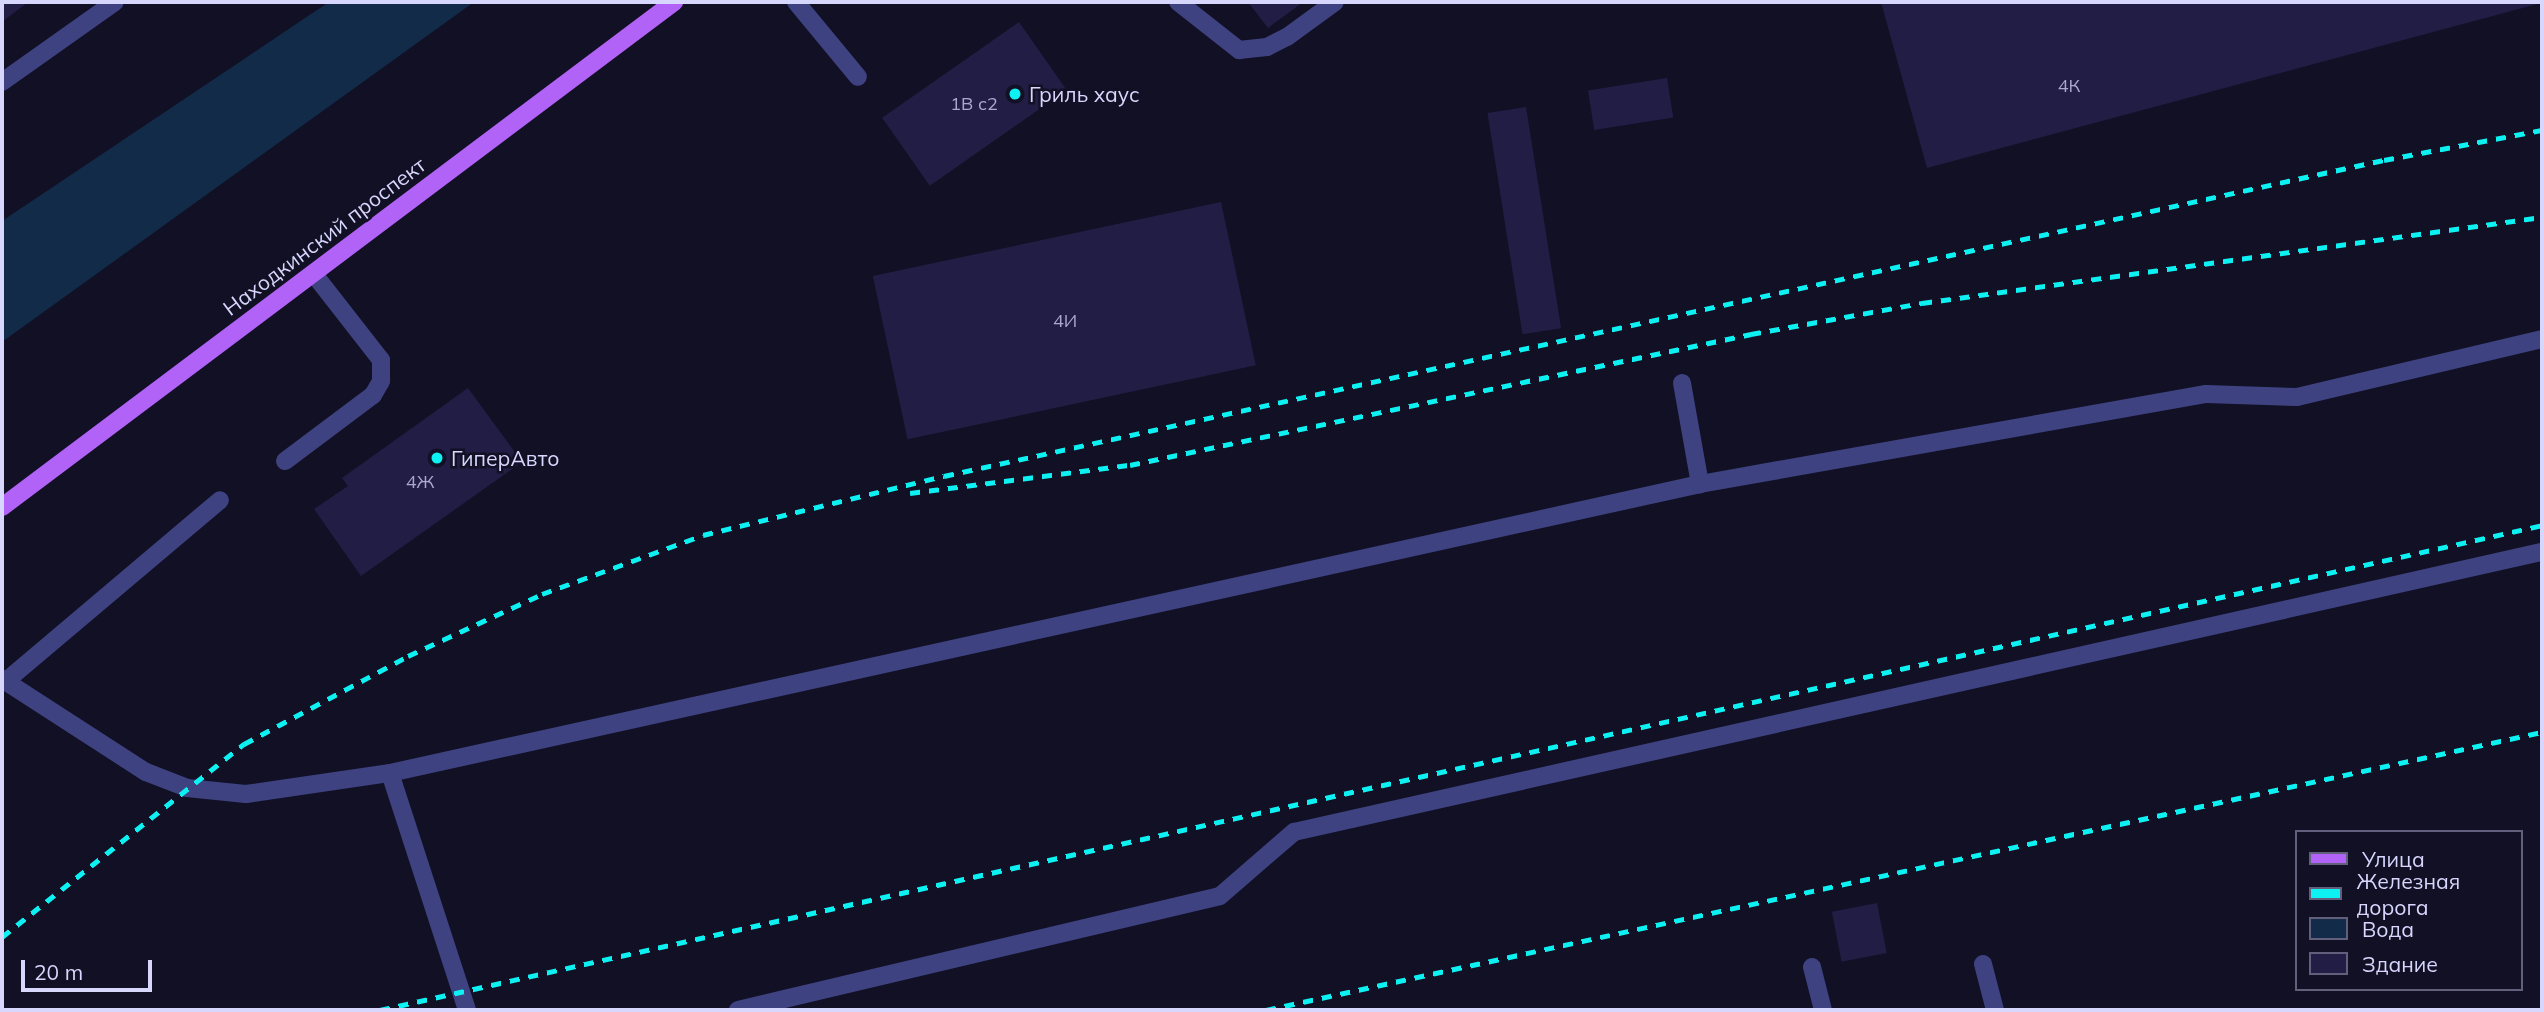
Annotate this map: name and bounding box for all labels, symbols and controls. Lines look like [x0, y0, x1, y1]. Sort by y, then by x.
house number: 4К [2058, 75, 2080, 97]
place label: Гриль хаус [1029, 81, 1140, 107]
marker: Гриль хаус [1007, 86, 1023, 102]
house number: 1В с2 [950, 93, 998, 115]
street label: Находкинский проспект [218, 152, 430, 320]
house number: 4И [1053, 310, 1077, 332]
place label: ГиперАвто [451, 445, 560, 471]
marker: ГиперАвто [429, 450, 445, 466]
house number: 4Ж [406, 471, 434, 493]
legend [2296, 830, 2523, 991]
text: Улица [2362, 846, 2425, 872]
text: Железная дорога [2356, 868, 2460, 920]
text: Вода [2362, 916, 2414, 942]
scale bar [24, 946, 156, 990]
text: Здание [2362, 951, 2438, 977]
text: 20 m [34, 959, 83, 985]

